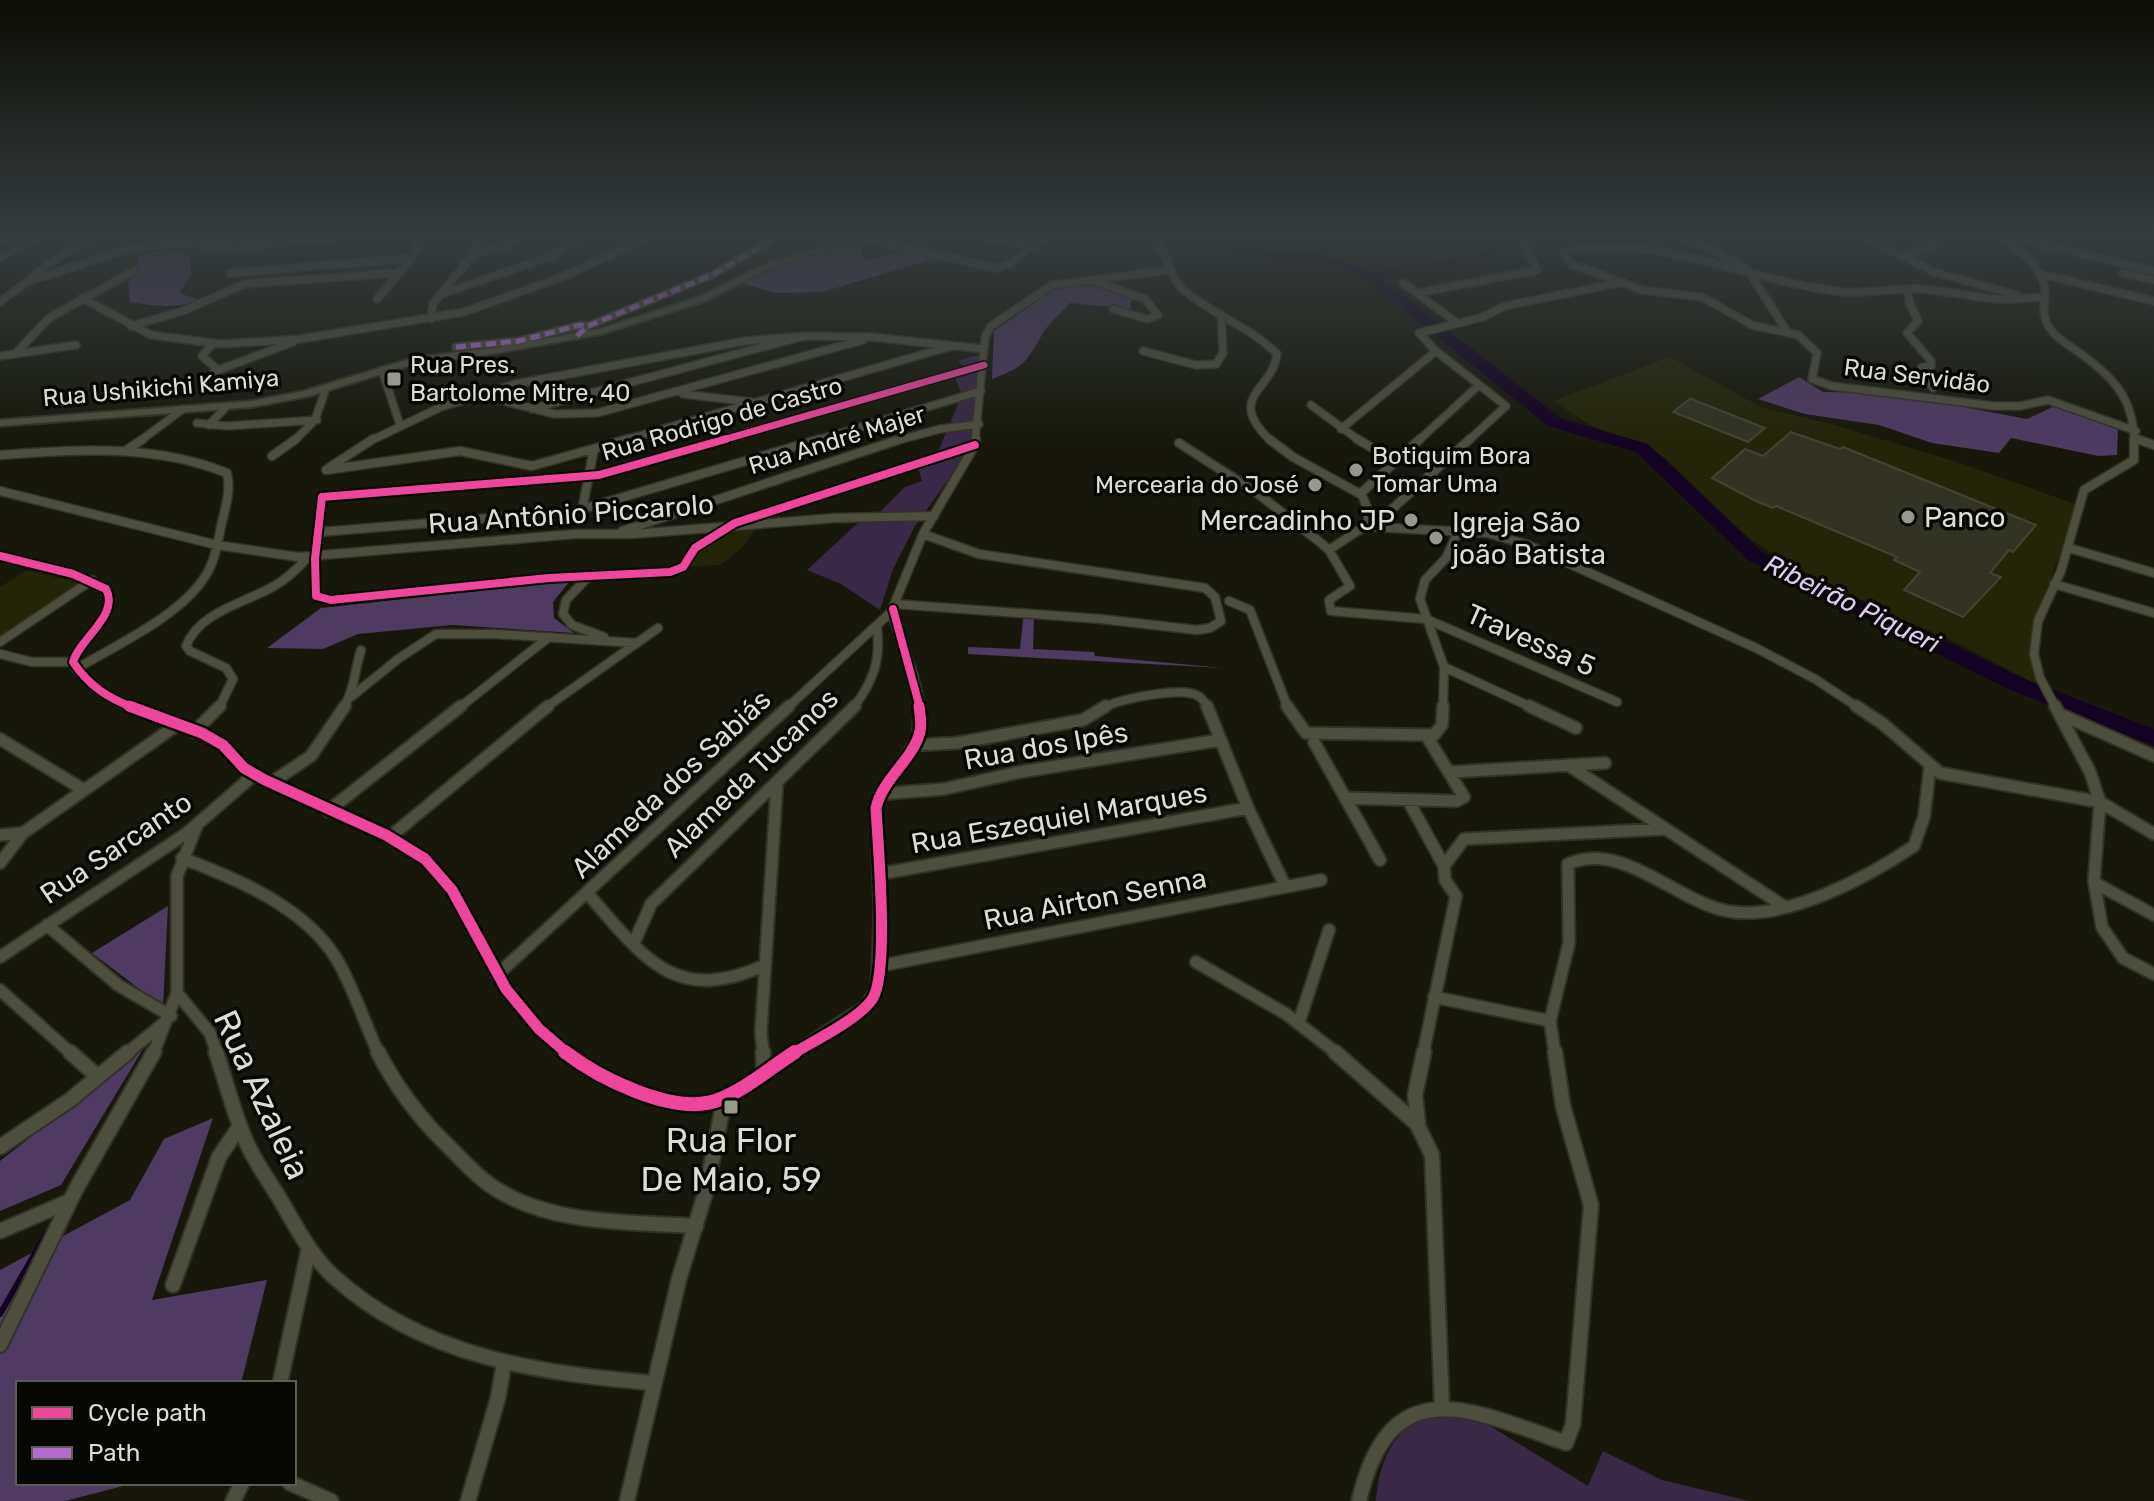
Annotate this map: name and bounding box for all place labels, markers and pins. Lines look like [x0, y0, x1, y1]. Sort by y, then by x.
place label: Rua Pres. Bartolome Mitre, 40 [410, 351, 630, 407]
marker: Rua Pres. Bartolome Mitre, 40 [385, 370, 403, 388]
place label: Botiquim Bora Tomar Uma [1372, 442, 1531, 498]
marker: Botiquim Bora Tomar Uma [1347, 461, 1365, 479]
place label: Mercearia do José [1095, 471, 1299, 499]
marker: Mercearia do José [1306, 476, 1324, 494]
place label: Panco [1924, 501, 2006, 534]
place label: Mercadinho JP [1200, 504, 1395, 537]
place label: Igreja São joão Batista [1451, 506, 1606, 571]
marker: Panco [1899, 508, 1917, 526]
marker: Mercadinho JP [1402, 511, 1420, 529]
marker: Igreja São joão Batista [1427, 529, 1445, 547]
marker: Rua Flor De Maio, 59 [722, 1098, 740, 1116]
place label: Rua Flor De Maio, 59 [640, 1120, 822, 1200]

